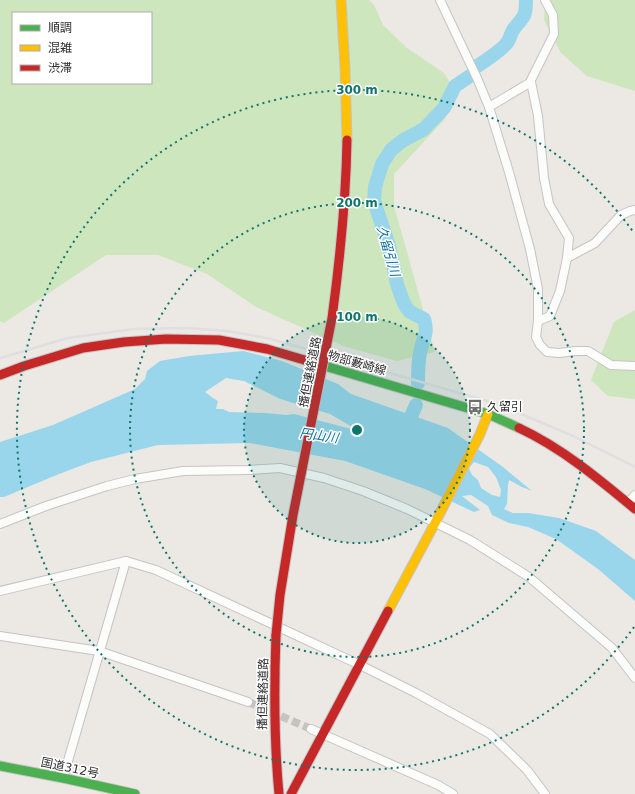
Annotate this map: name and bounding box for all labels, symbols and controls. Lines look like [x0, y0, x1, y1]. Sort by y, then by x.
legend [12, 12, 152, 84]
text: 順調 [48, 21, 72, 35]
text: 混雑 [48, 41, 72, 55]
text: 渋滞 [48, 61, 72, 75]
text: 300 m [336, 83, 378, 97]
text: 200 m [336, 196, 378, 210]
water label: 久留引川 [374, 224, 403, 280]
text: 100 m [336, 310, 378, 324]
street label: 播但連絡道路 [296, 335, 324, 409]
street label: 物部藪崎線 [326, 348, 388, 378]
bus stop icon: 久留引 [466, 398, 484, 416]
place label: 久留引 [487, 400, 523, 414]
centre of rings [350, 423, 364, 437]
water label: 円山川 [299, 425, 341, 446]
street label: 播但連絡道路 [255, 658, 271, 730]
street label: 国道312号 [40, 755, 100, 781]

